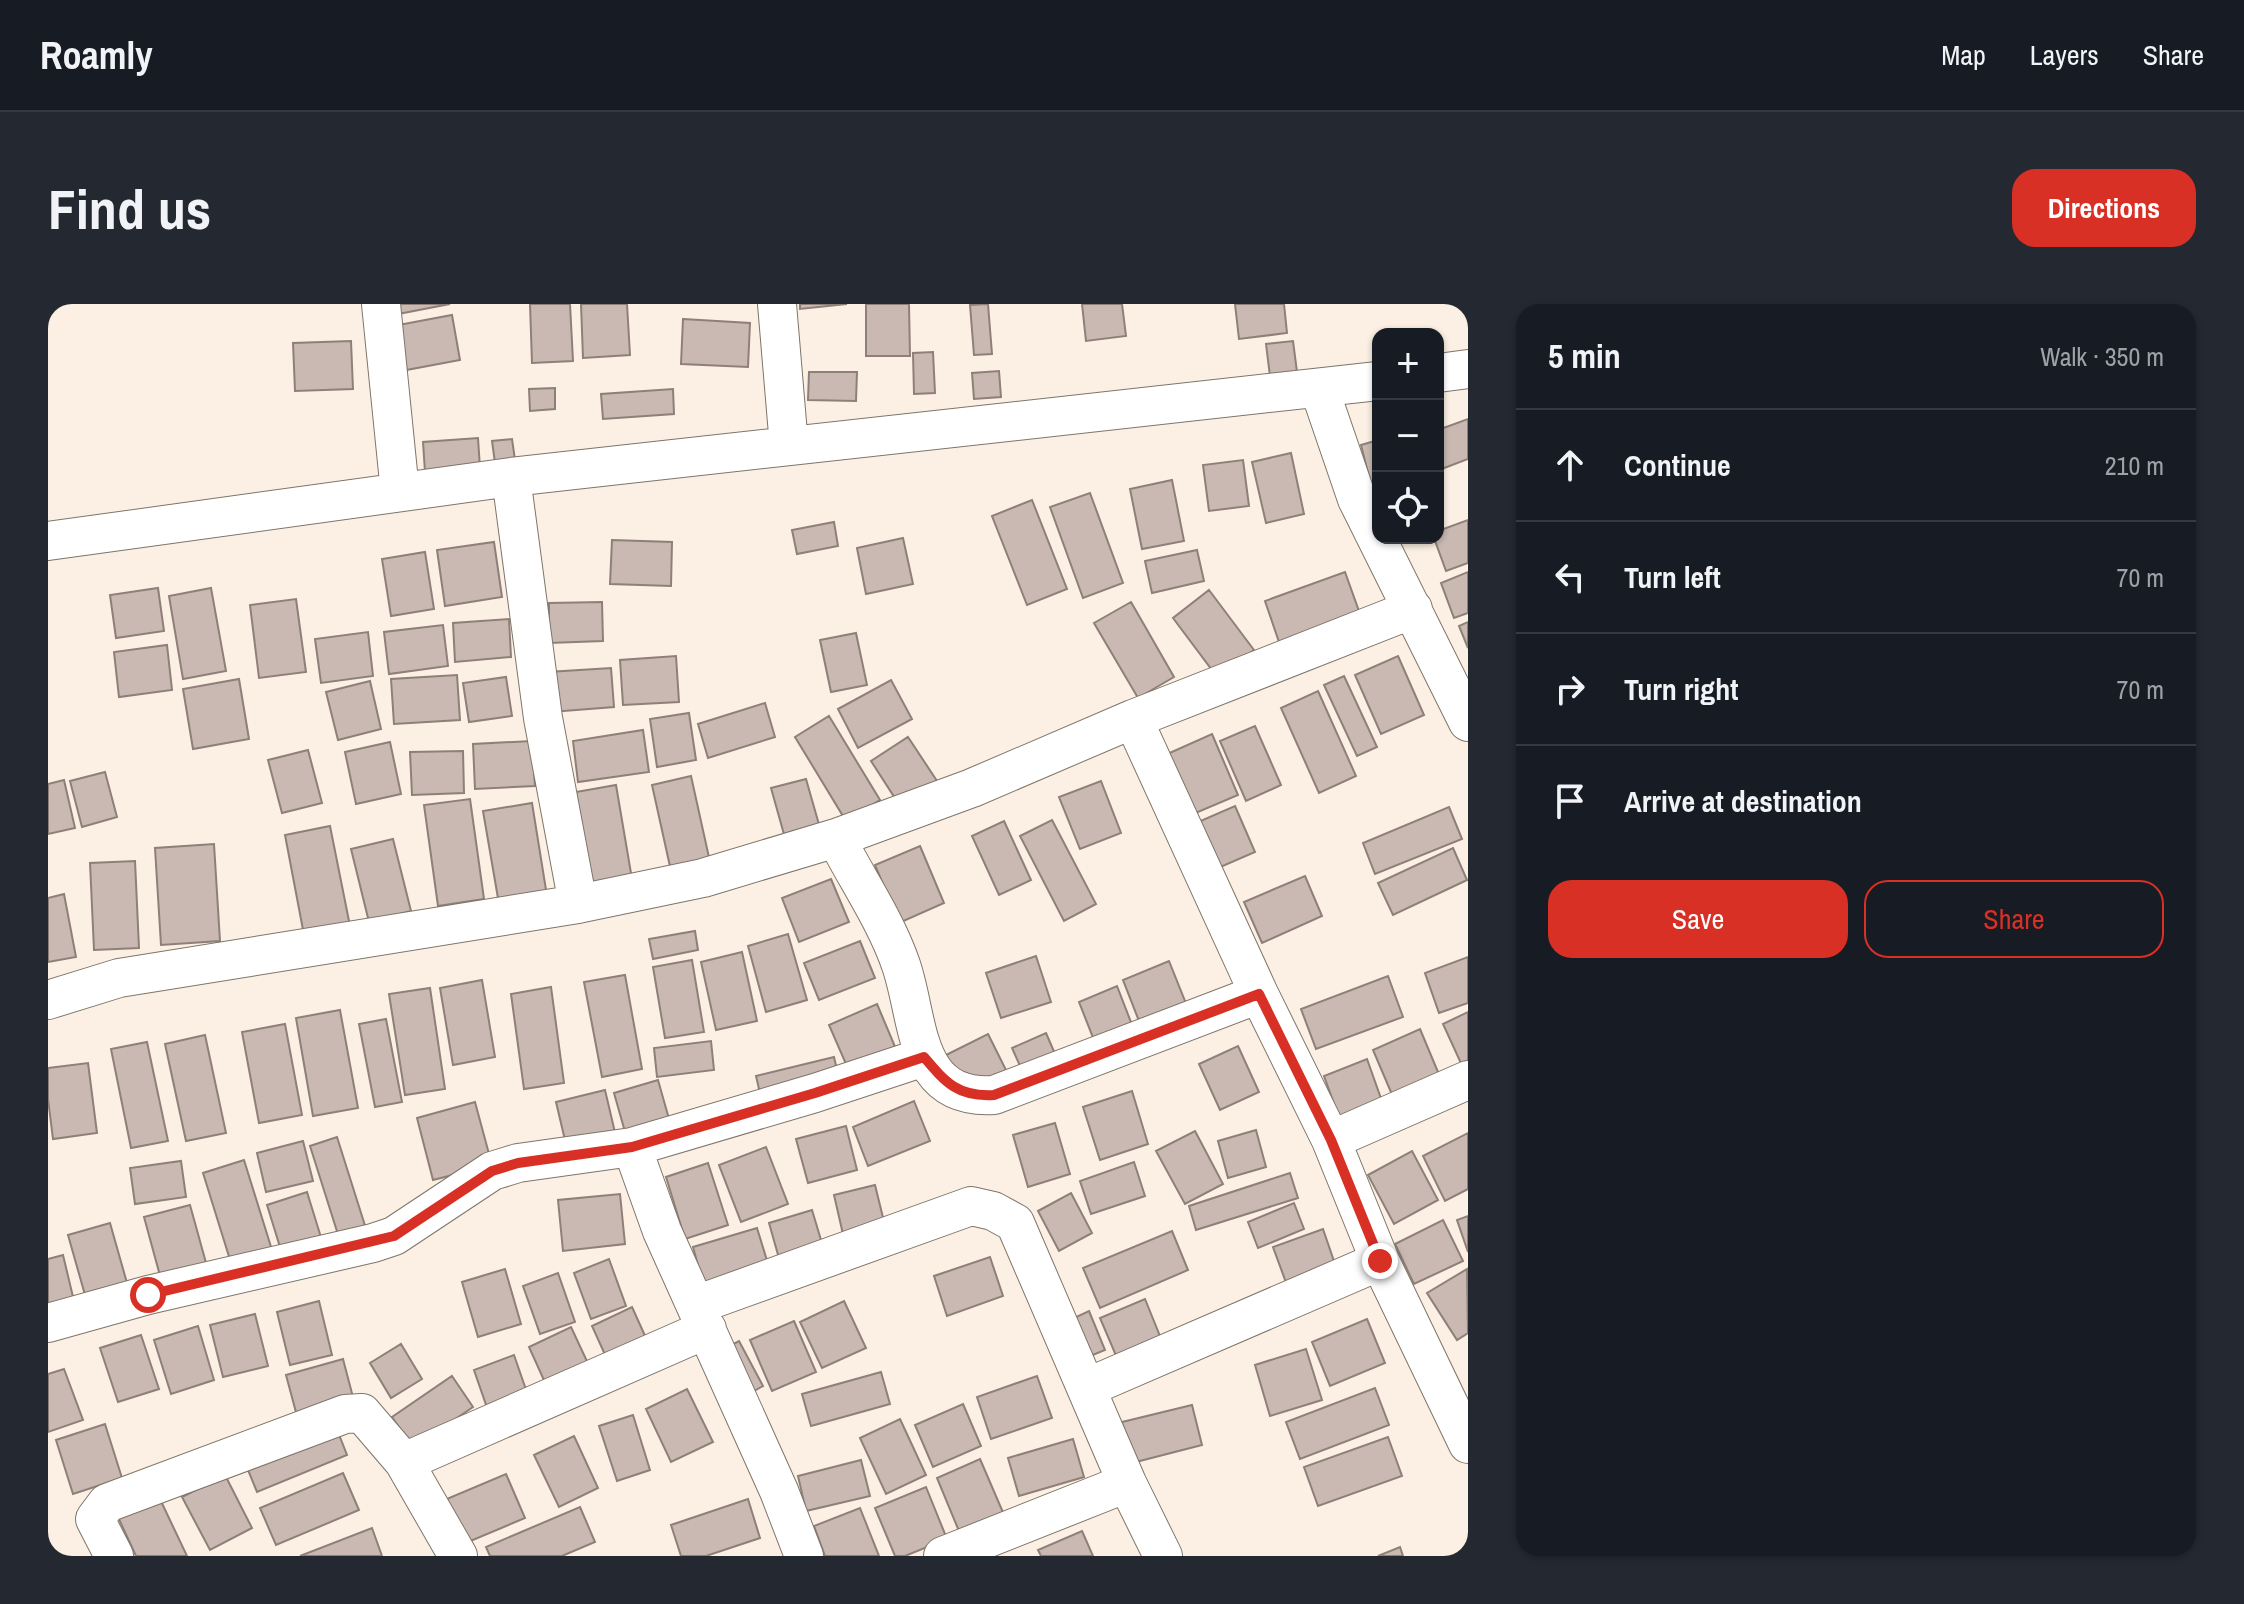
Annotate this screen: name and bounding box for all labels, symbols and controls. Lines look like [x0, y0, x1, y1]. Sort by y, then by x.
text: Roamly [40, 30, 153, 81]
text: Map [1941, 36, 1986, 74]
text: Layers [2030, 36, 2099, 74]
text: Share [2143, 36, 2204, 74]
button: Directions [2012, 169, 2196, 247]
text: Find us [48, 171, 211, 246]
map controls [1372, 328, 1444, 544]
button: + [1372, 328, 1444, 400]
text: 5 min [1548, 333, 1621, 379]
text: Walk · 350 m [2040, 339, 2164, 374]
button: − [1372, 400, 1444, 472]
icon: ahead [1548, 443, 1592, 487]
text: Continue [1624, 445, 1731, 485]
text: 210 m [2105, 448, 2164, 483]
button: locate [1372, 472, 1444, 544]
icon: left [1548, 555, 1592, 599]
text: Turn left [1624, 557, 1721, 597]
text: 70 m [2117, 560, 2164, 595]
icon: right [1548, 667, 1592, 711]
text: Turn right [1624, 669, 1738, 709]
text: 70 m [2117, 672, 2164, 707]
icon: arrive [1548, 779, 1592, 823]
text: Arrive at destination [1624, 781, 1862, 821]
button: Save [1548, 880, 1848, 958]
button: Share [1864, 880, 2164, 958]
route end [1362, 1243, 1398, 1279]
route start [130, 1277, 166, 1313]

